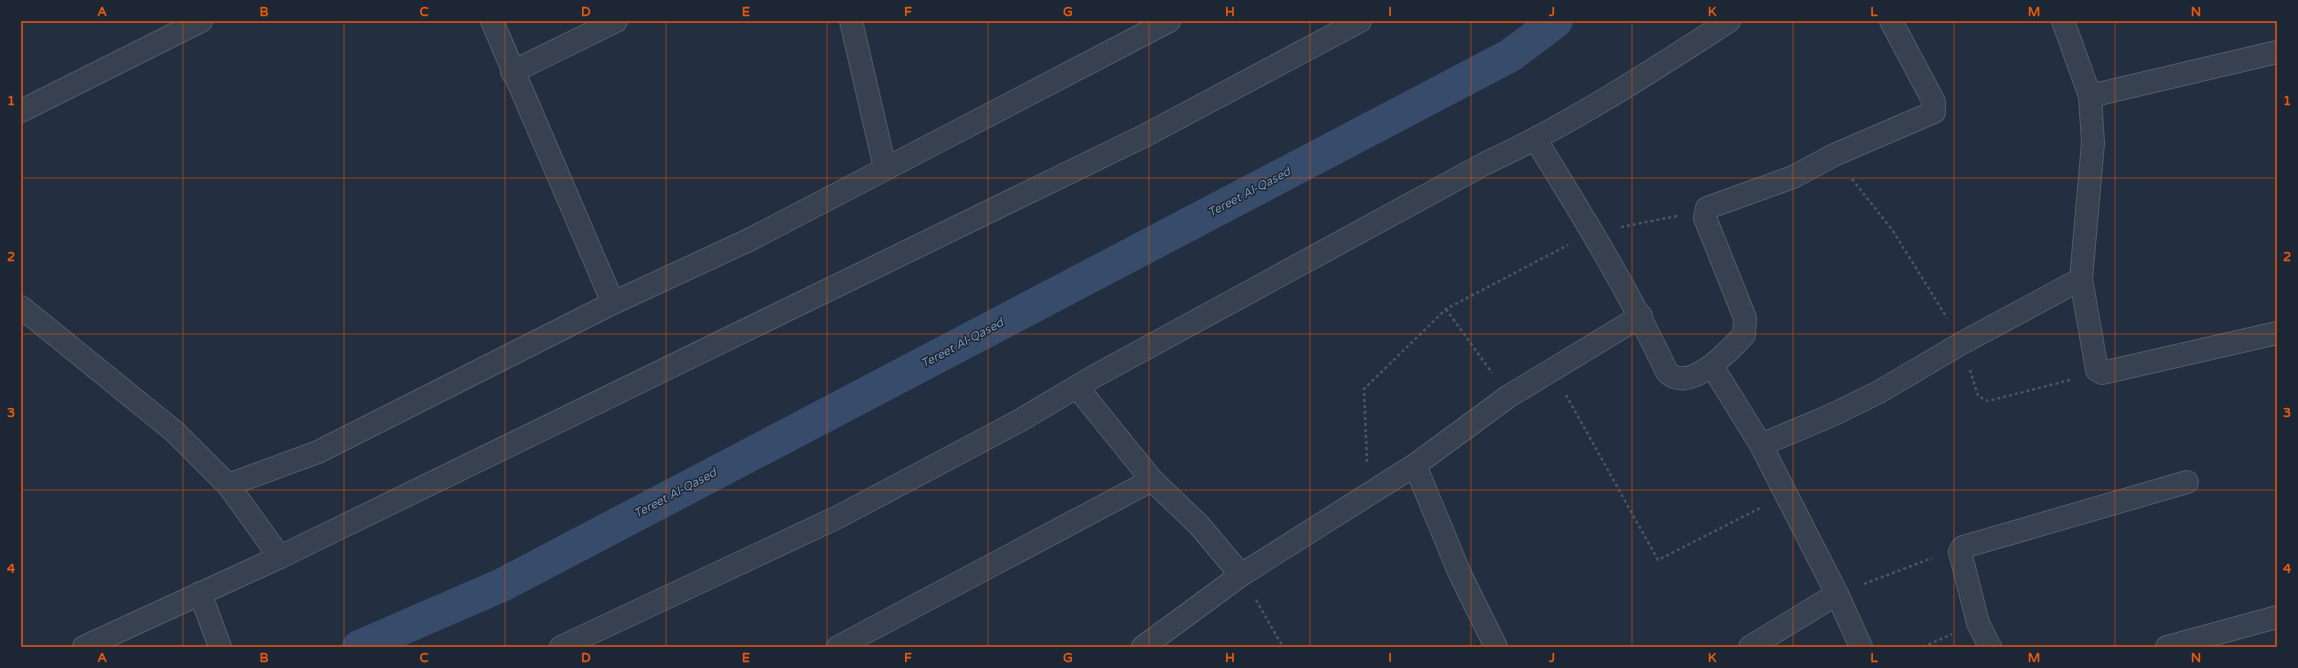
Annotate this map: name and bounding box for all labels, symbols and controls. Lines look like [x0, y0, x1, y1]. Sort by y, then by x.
text: A [97, 4, 107, 20]
text: B [259, 4, 269, 20]
text: C [419, 4, 429, 20]
text: D [581, 4, 591, 20]
text: E [742, 4, 750, 20]
text: F [904, 4, 912, 20]
text: G [1063, 4, 1073, 20]
text: H [1225, 4, 1235, 20]
text: I [1388, 4, 1392, 20]
text: J [1548, 4, 1555, 20]
text: K [1708, 4, 1717, 20]
text: L [1870, 4, 1878, 20]
text: M [2028, 4, 2040, 20]
text: N [2191, 4, 2201, 20]
text: 1 [7, 93, 15, 109]
text: 1 [2283, 93, 2291, 109]
water label: Tereet Al-Qased [1205, 164, 1294, 220]
text: 2 [7, 249, 15, 265]
text: 2 [2283, 249, 2291, 265]
water label: Tereet Al-Qased [918, 315, 1007, 371]
text: 3 [7, 405, 15, 421]
text: 3 [2283, 405, 2291, 421]
water label: Tereet Al-Qased [631, 465, 720, 521]
text: 4 [7, 561, 16, 577]
text: 4 [2283, 561, 2292, 577]
text: A [97, 650, 107, 666]
text: B [259, 650, 269, 666]
text: C [419, 650, 429, 666]
text: D [581, 650, 591, 666]
text: E [742, 650, 750, 666]
text: F [904, 650, 912, 666]
text: G [1063, 650, 1073, 666]
text: H [1225, 650, 1235, 666]
text: I [1388, 650, 1392, 666]
text: J [1548, 650, 1555, 666]
text: K [1708, 650, 1717, 666]
text: L [1870, 650, 1878, 666]
text: M [2028, 650, 2040, 666]
text: N [2191, 650, 2201, 666]

